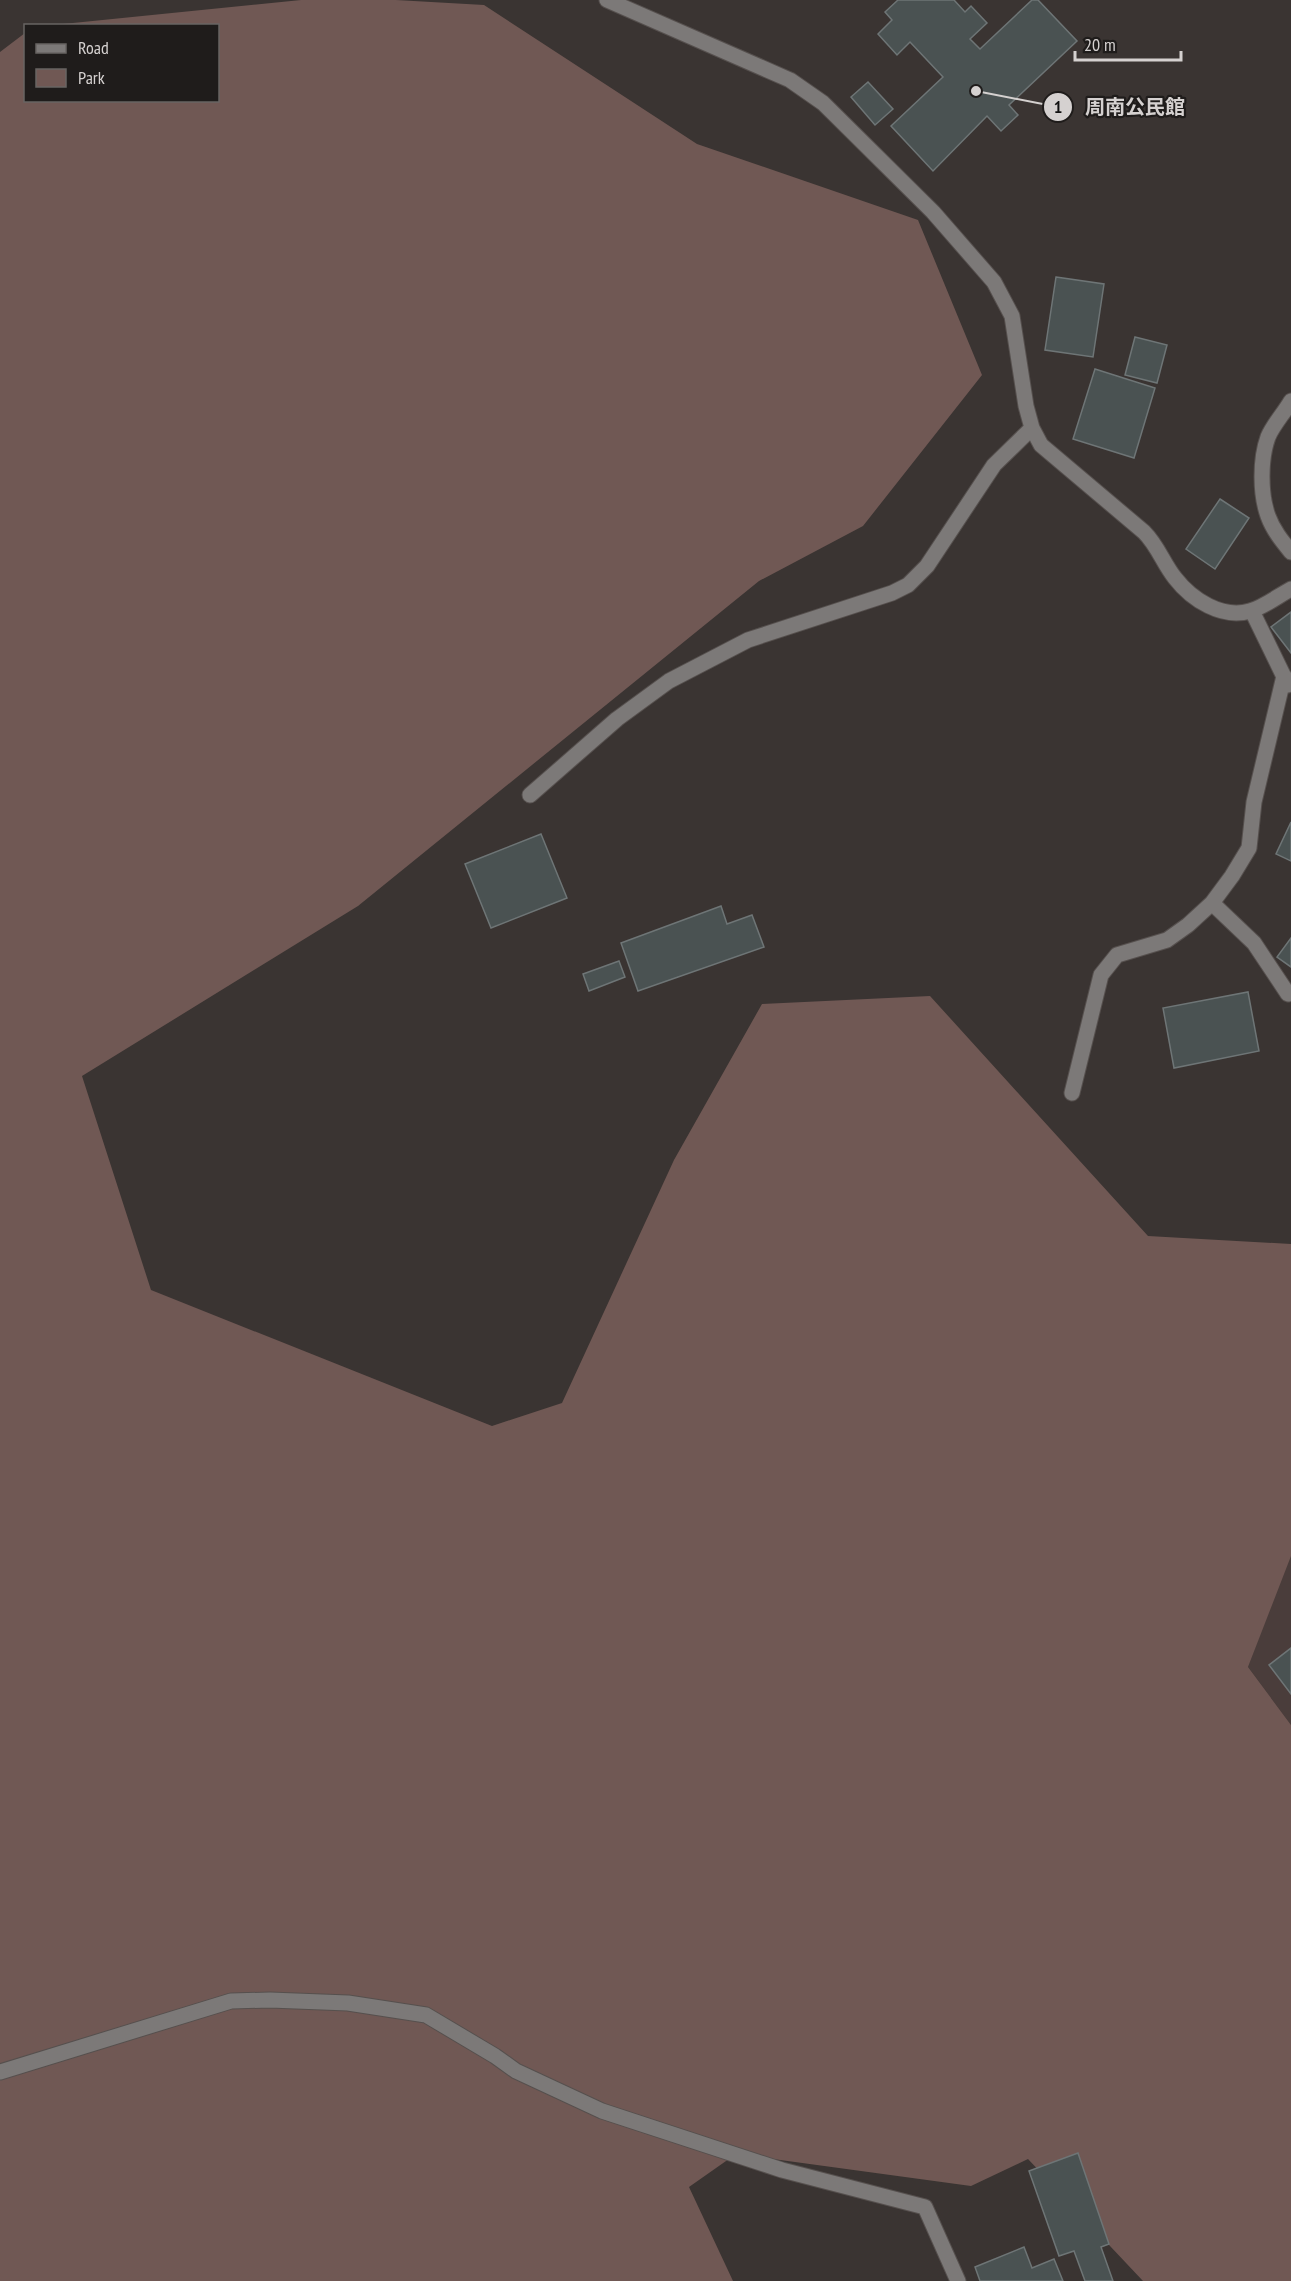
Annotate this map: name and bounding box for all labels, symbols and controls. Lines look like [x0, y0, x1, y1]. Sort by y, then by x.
legend [24, 24, 219, 102]
scale bar [1075, 24, 1182, 62]
text: 20 m [1084, 33, 1116, 56]
text: Road [78, 36, 109, 59]
text: Park [78, 66, 105, 89]
callout: 周南公民館 [1043, 88, 1197, 126]
text: 周南公民館 [1085, 94, 1185, 120]
text: 1 [1054, 95, 1062, 118]

